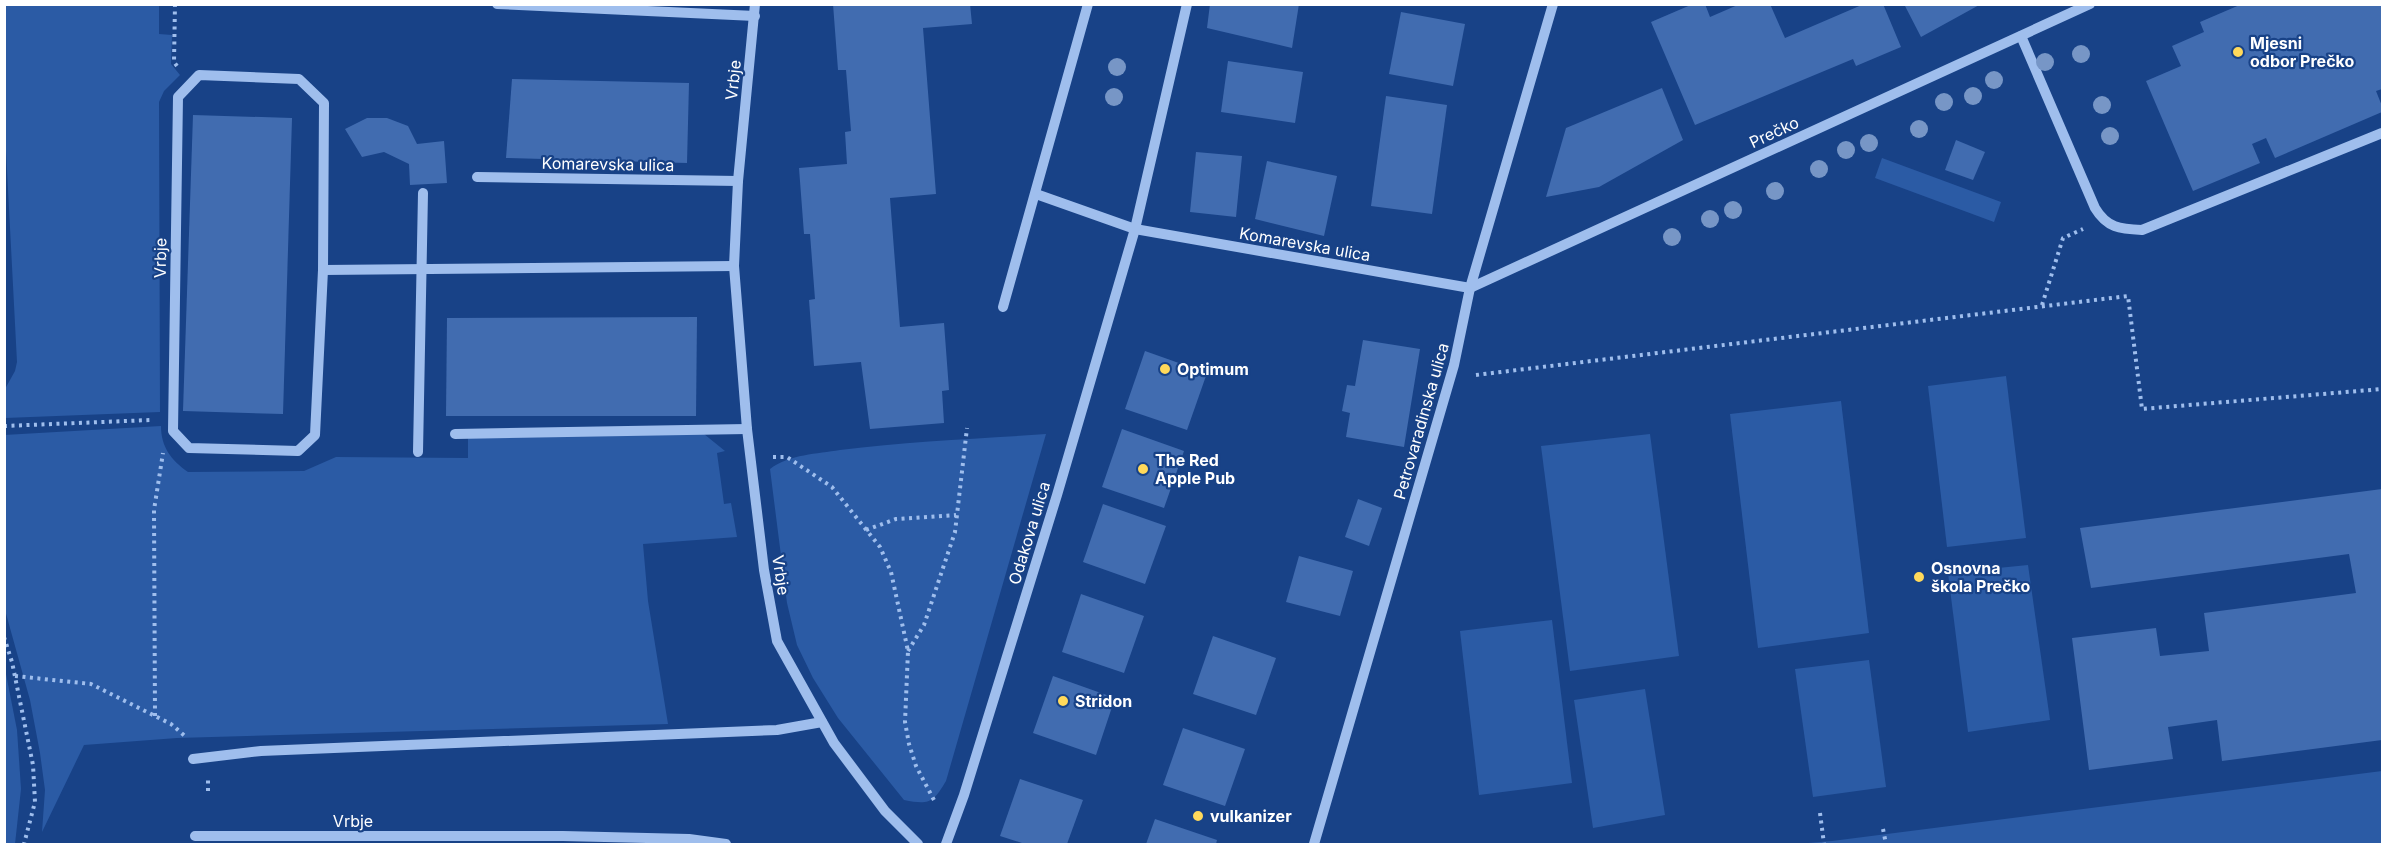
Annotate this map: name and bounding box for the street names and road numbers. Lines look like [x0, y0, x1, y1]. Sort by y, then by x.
street label: Vrbje [721, 59, 745, 101]
street label: Prečko [1746, 112, 1802, 152]
street label: Komarevska ulica [541, 153, 675, 175]
street label: Komarevska ulica [1238, 223, 1372, 265]
street label: Vrbje [150, 238, 170, 278]
street label: Petrovaradinska ulica [1389, 340, 1453, 502]
street label: Odakova ulica [1004, 479, 1054, 587]
street label: Vrbje [768, 554, 794, 596]
street label: Vrbje [333, 811, 373, 831]

